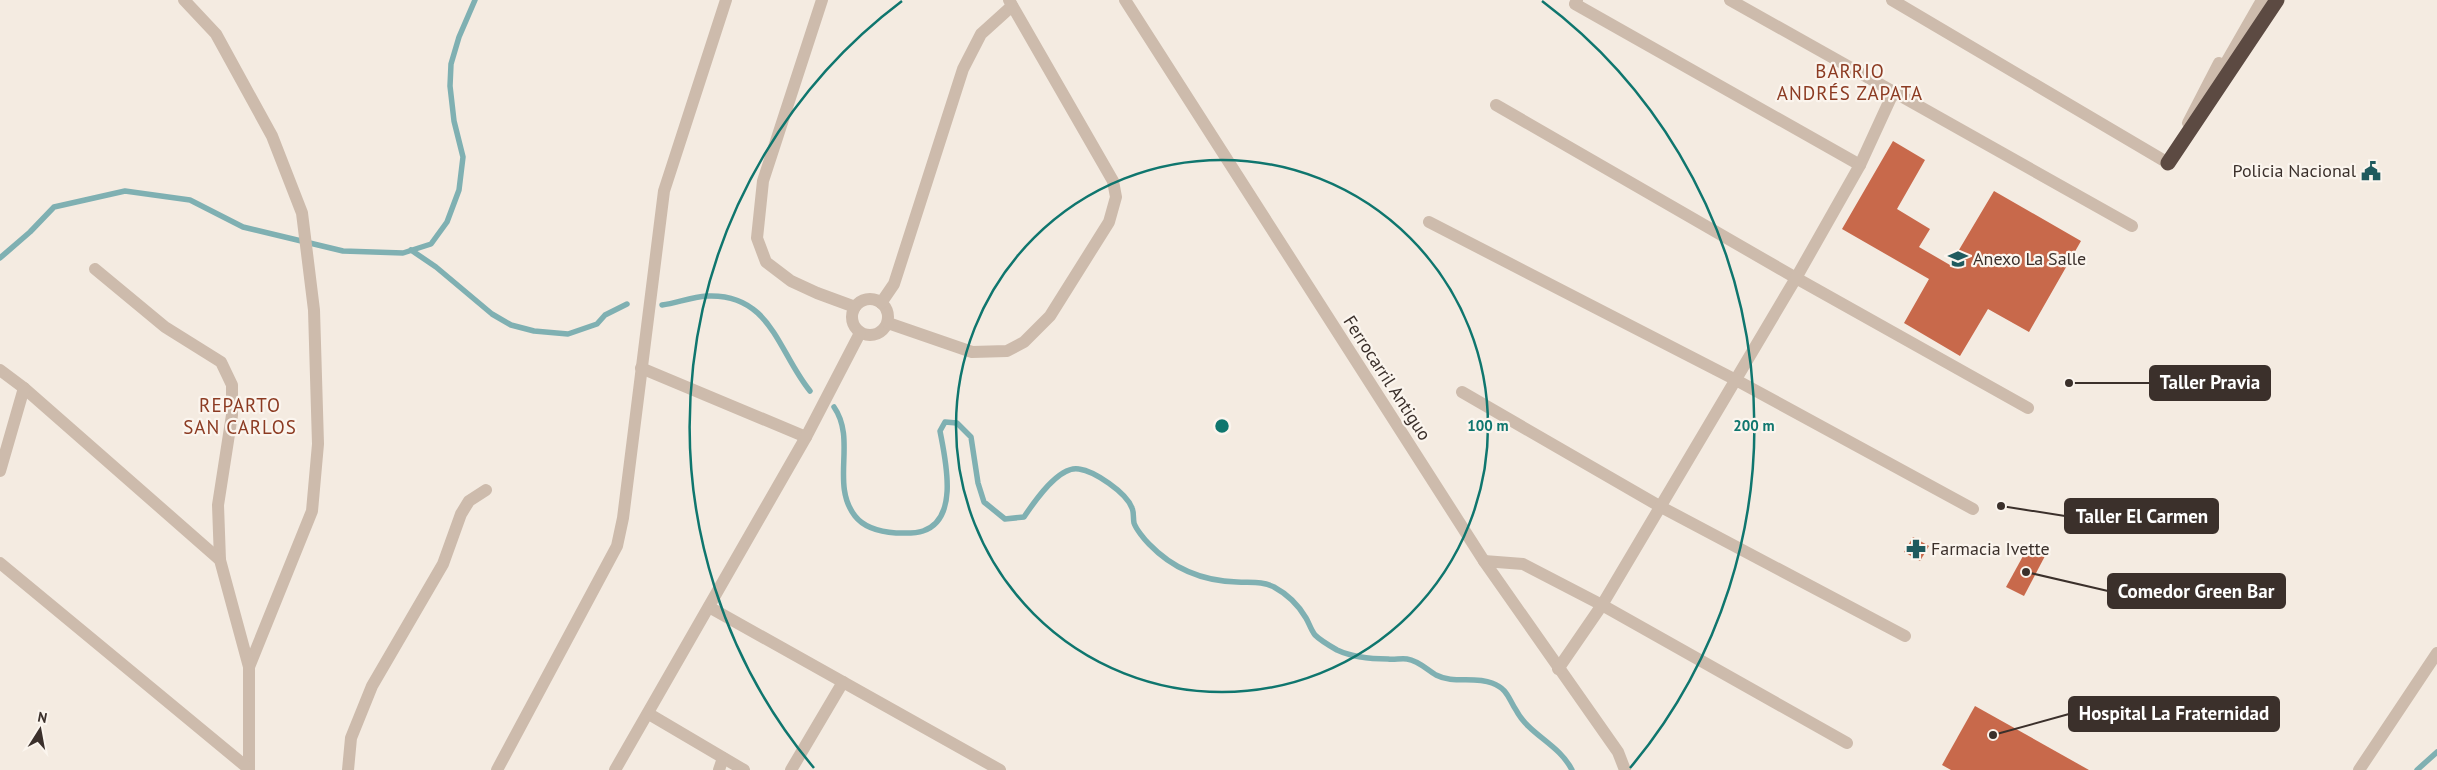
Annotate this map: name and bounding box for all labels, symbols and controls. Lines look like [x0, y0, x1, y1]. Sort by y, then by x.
district label: BARRIO ANDRÉS ZAPATA [1777, 59, 1923, 105]
place label: Policia Nacional [2233, 159, 2357, 182]
public building icon: Policia Nacional [2360, 160, 2382, 182]
place label: Anexo La Salle [1973, 247, 2086, 270]
school or university icon: Anexo La Salle [1947, 248, 1969, 270]
street label: Ferrocarril Antiguo [1338, 311, 1436, 444]
callout: Taller Pravia [2150, 366, 2270, 400]
text: Taller Pravia [2160, 370, 2260, 394]
district label: REPARTO SAN CARLOS [183, 393, 297, 439]
text: 100 m [1467, 416, 1509, 435]
text: 200 m [1733, 416, 1775, 435]
centre of rings [1213, 417, 1231, 435]
callout: Taller El Carmen [2065, 499, 2218, 533]
text: Taller El Carmen [2076, 504, 2208, 528]
place label: Farmacia Ivette [1931, 537, 2050, 560]
pharmacy icon: Farmacia Ivette [1905, 538, 1927, 560]
callout: Comedor Green Bar [2108, 574, 2285, 608]
text: Comedor Green Bar [2118, 579, 2275, 603]
callout: Hospital La Fraternidad [2069, 697, 2279, 731]
text: Hospital La Fraternidad [2079, 701, 2269, 725]
north arrow [15, 705, 65, 755]
text: N [36, 708, 49, 727]

